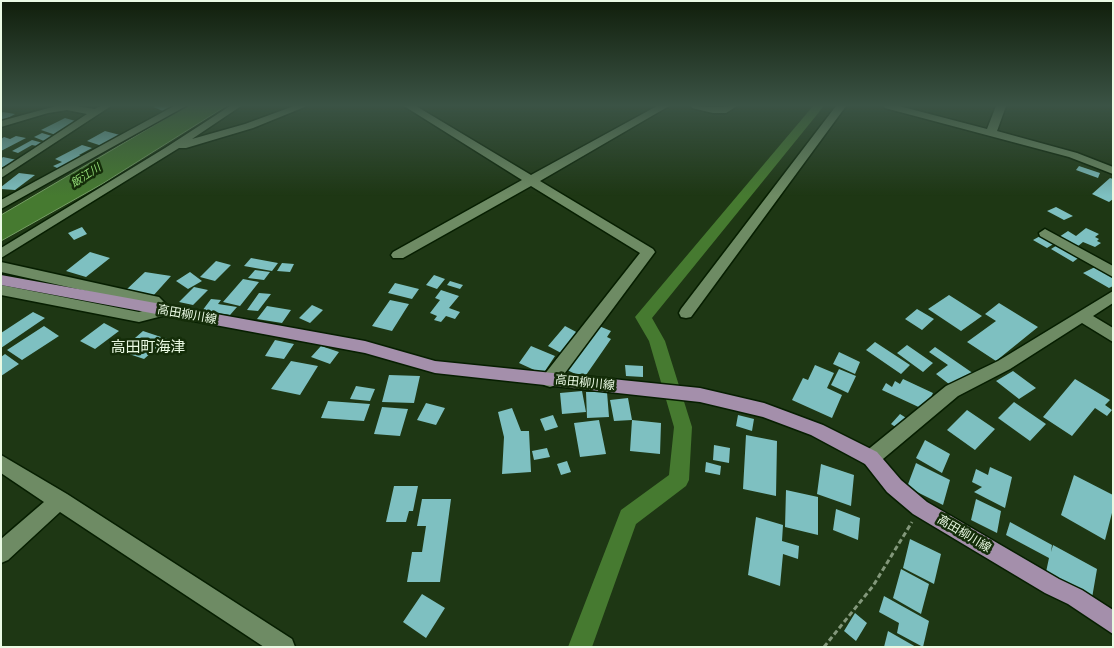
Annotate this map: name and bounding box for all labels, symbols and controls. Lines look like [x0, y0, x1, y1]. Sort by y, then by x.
water label: 飯江川 [69, 161, 103, 191]
street label: 高田柳川線 [156, 303, 218, 327]
district label: 高田町海津 [111, 339, 185, 357]
street label: 高田柳川線 [554, 373, 616, 393]
street label: 高田柳川線 [935, 512, 993, 556]

